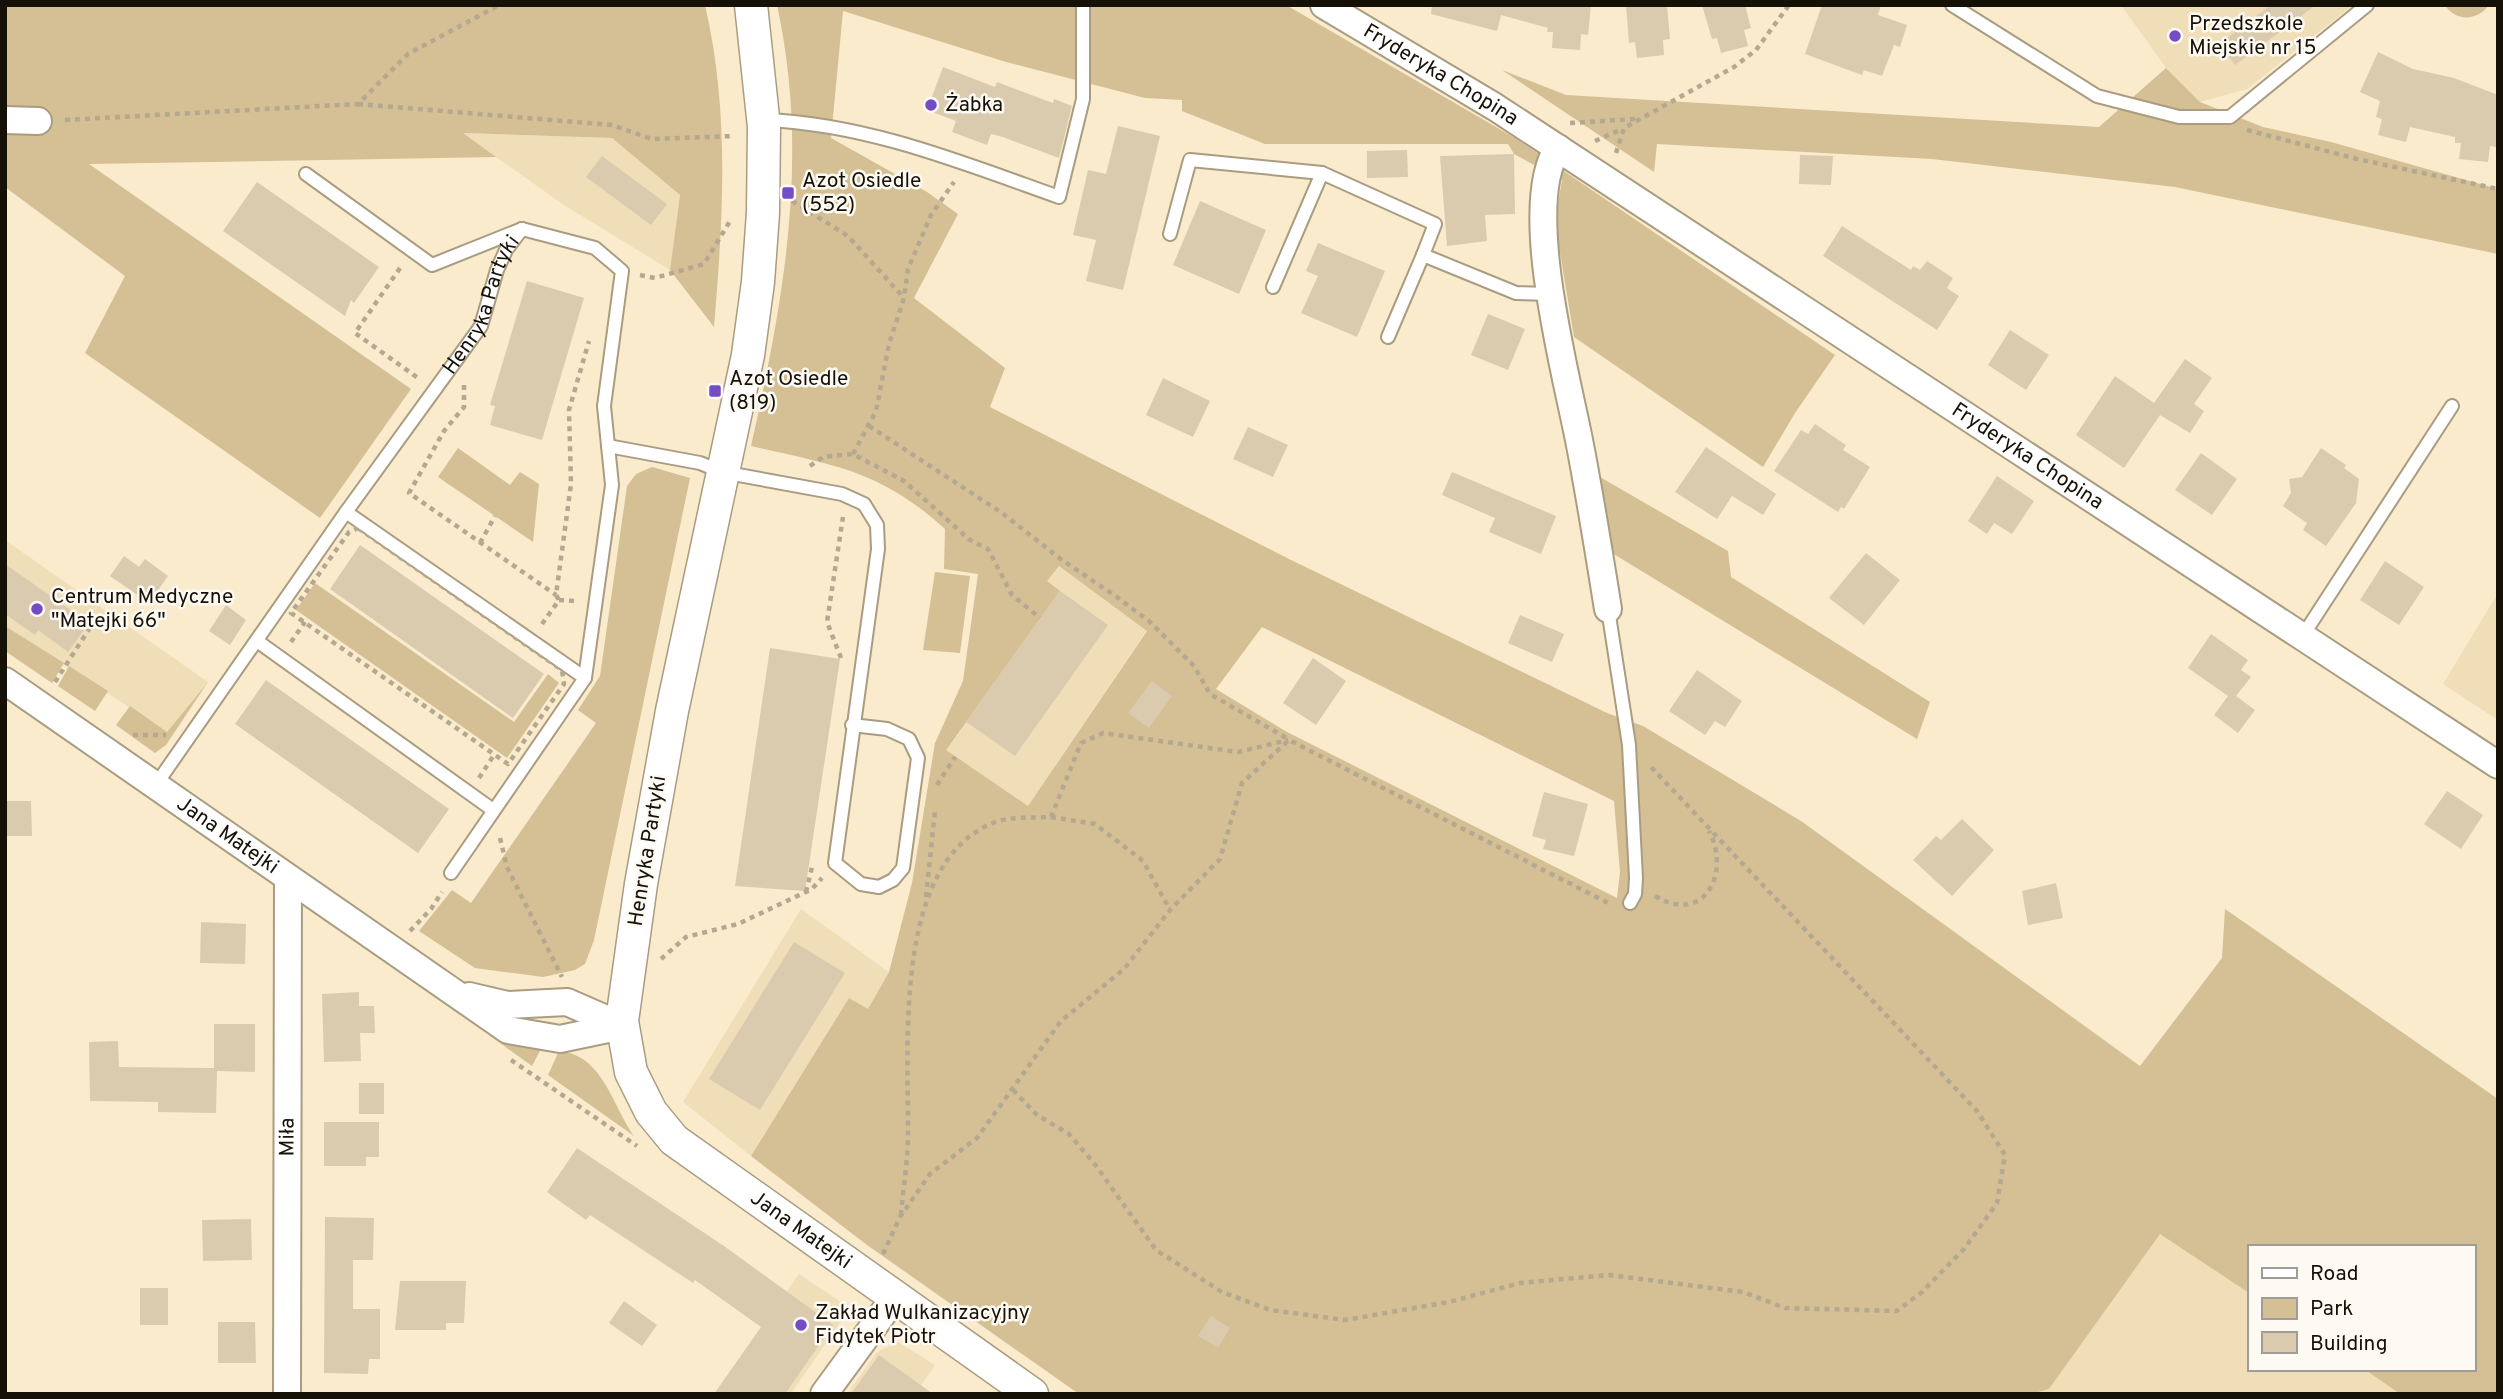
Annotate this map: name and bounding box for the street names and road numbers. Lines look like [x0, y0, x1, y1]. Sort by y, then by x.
street label: Fryderyka Chopina [1358, 18, 1523, 132]
street label: Henryka Partyki [437, 230, 526, 380]
street label: Fryderyka Chopina [1946, 397, 2109, 516]
street label: Henryka Partyki [623, 774, 673, 928]
street label: Jana Matejki [171, 791, 284, 880]
street label: Miła [274, 1118, 301, 1156]
street label: Jana Matejki [745, 1185, 857, 1275]

